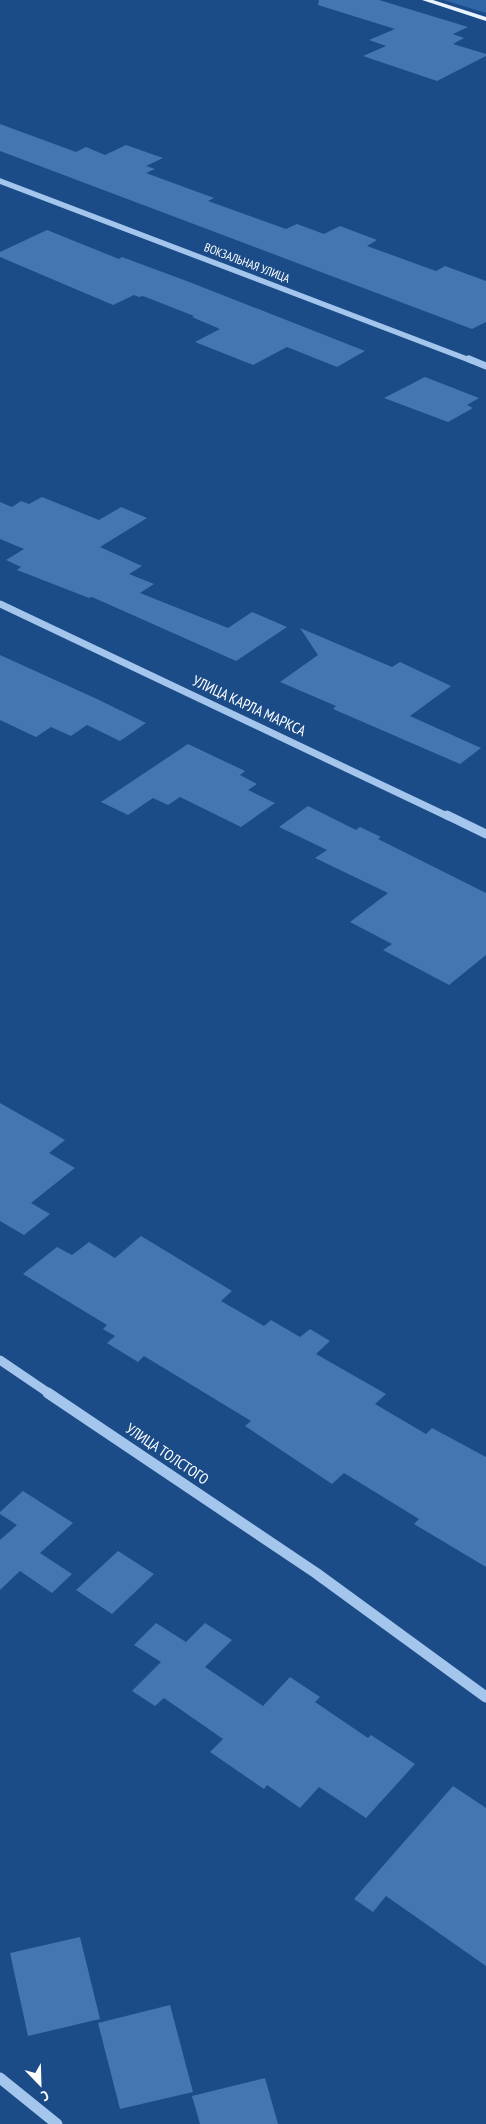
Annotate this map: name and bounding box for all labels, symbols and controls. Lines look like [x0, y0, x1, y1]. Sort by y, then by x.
street label: ВОКЗАЛЬНАЯ УЛИЦА [202, 239, 292, 286]
street label: УЛИЦА КАРЛА МАРКСА [190, 671, 310, 741]
street label: УЛИЦА ТОЛСТОГО [122, 1419, 212, 1488]
north arrow [15, 2059, 65, 2109]
text: С [38, 2086, 52, 2106]

